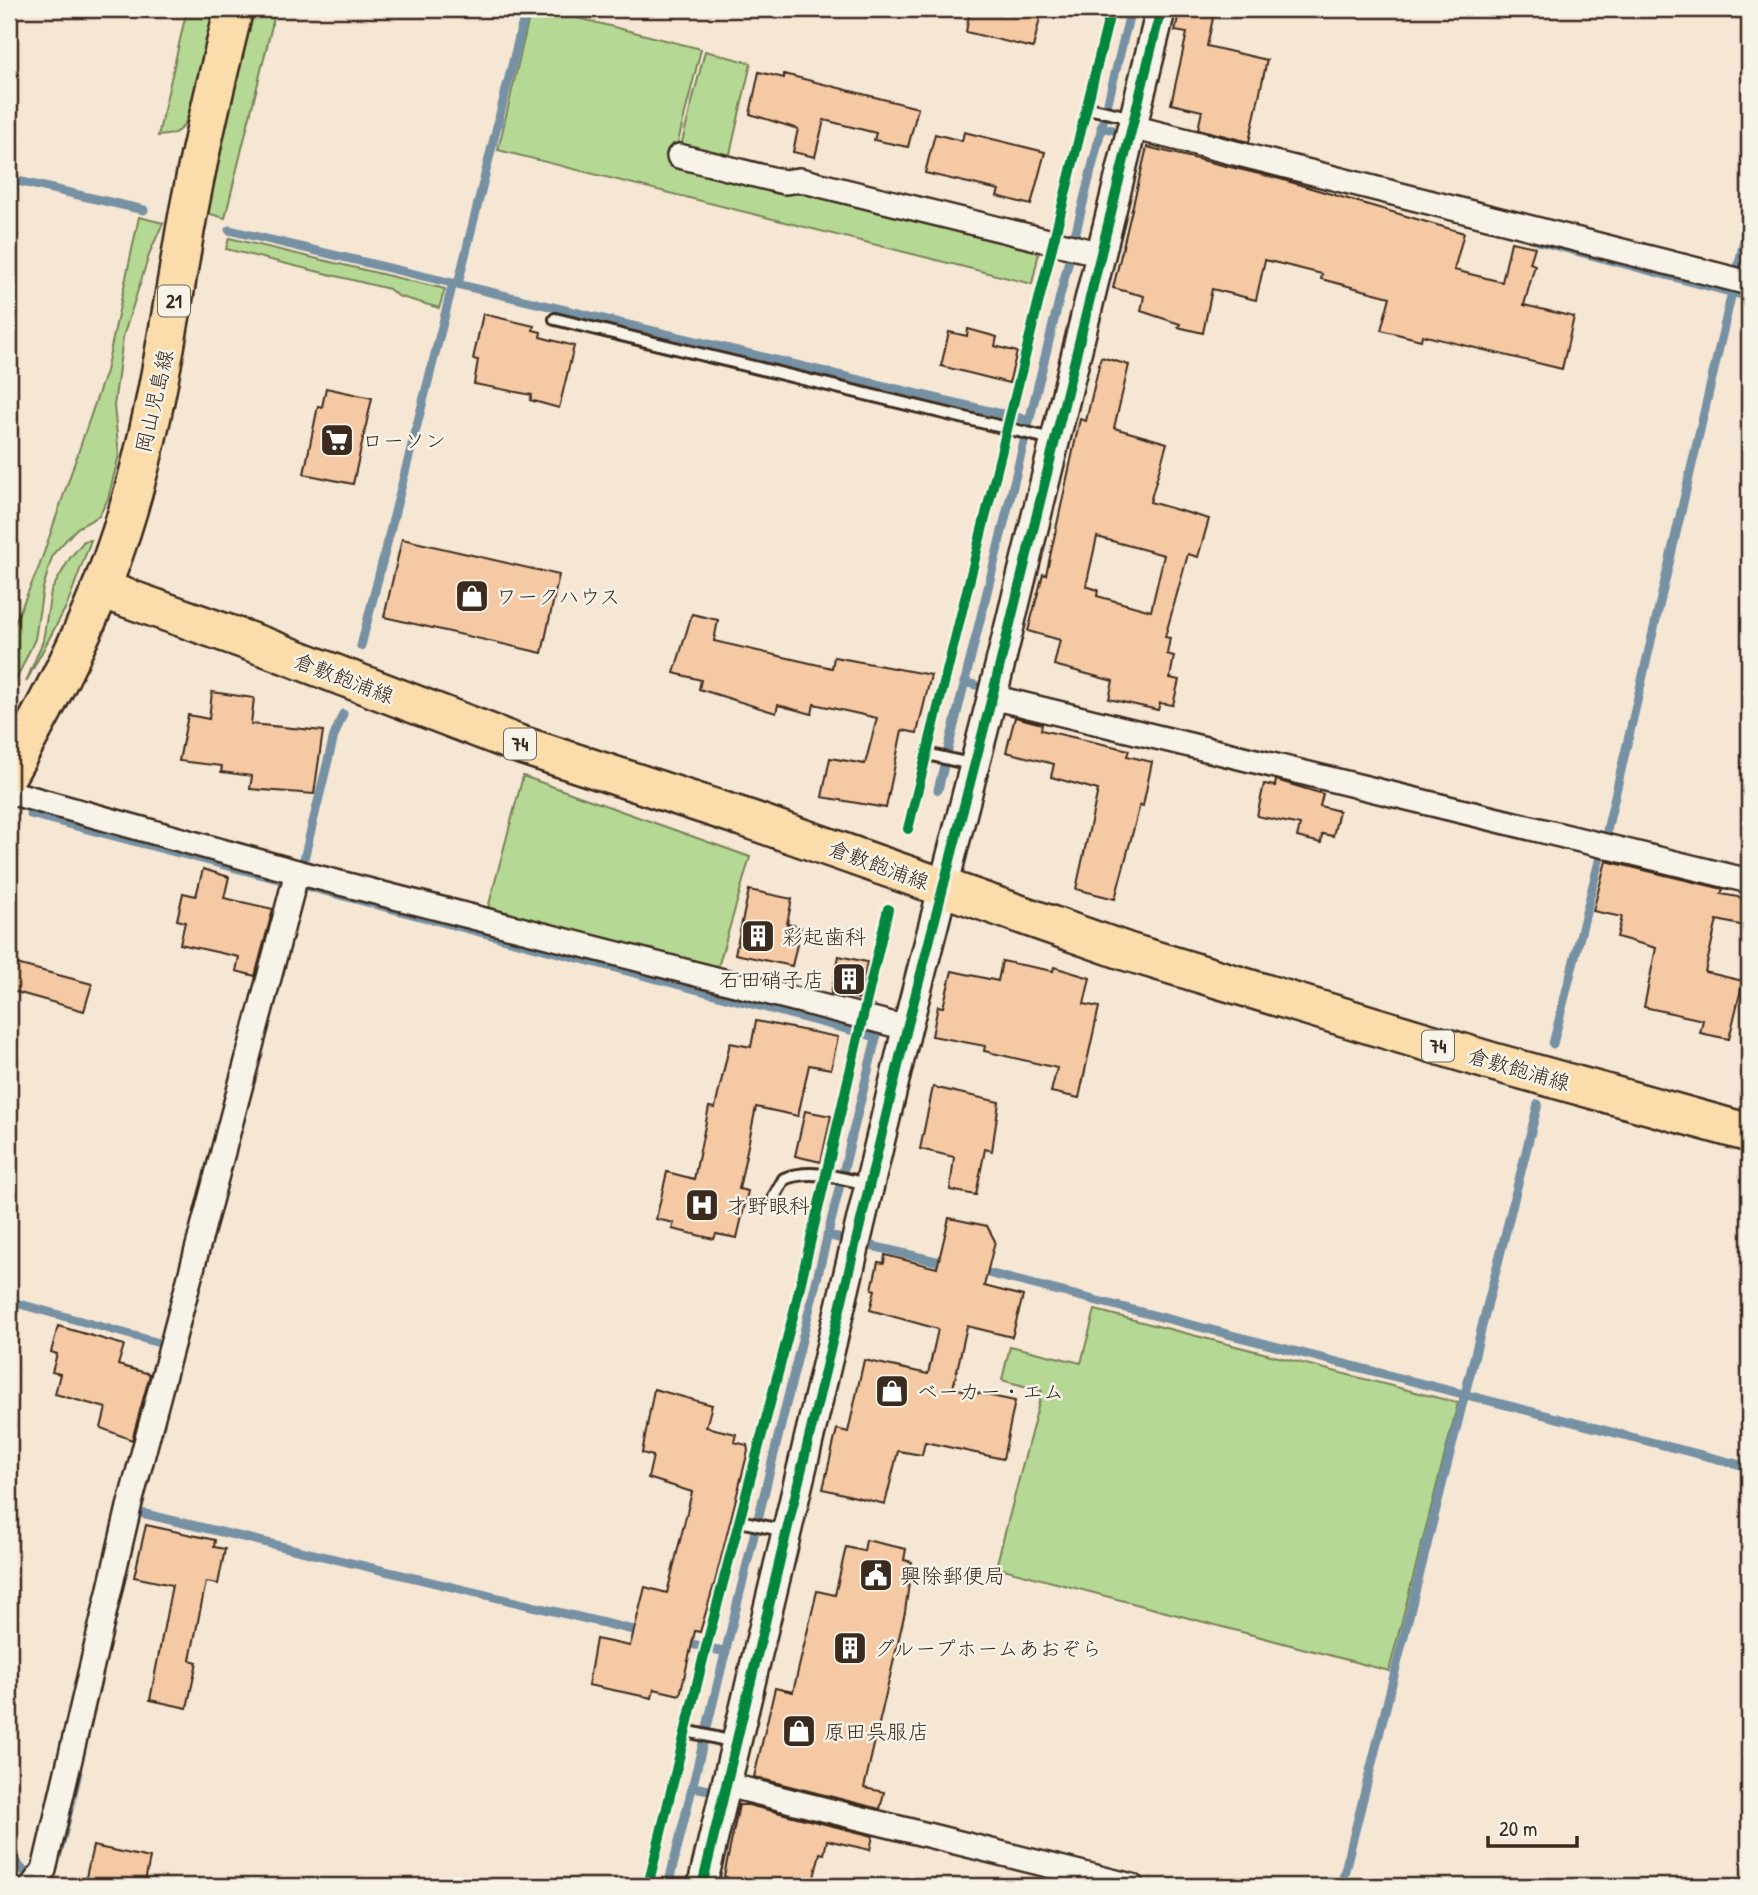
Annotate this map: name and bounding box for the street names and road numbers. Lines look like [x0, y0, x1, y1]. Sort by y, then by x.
road number: 21 [158, 286, 190, 316]
street label: 岡山児島線 [128, 347, 180, 455]
street label: 倉敷飽浦線 [290, 646, 398, 710]
road number: 74 [504, 729, 536, 760]
street label: 倉敷飽浦線 [825, 833, 933, 897]
road number: 74 [1422, 1030, 1454, 1062]
street label: 倉敷飽浦線 [1465, 1041, 1573, 1097]

